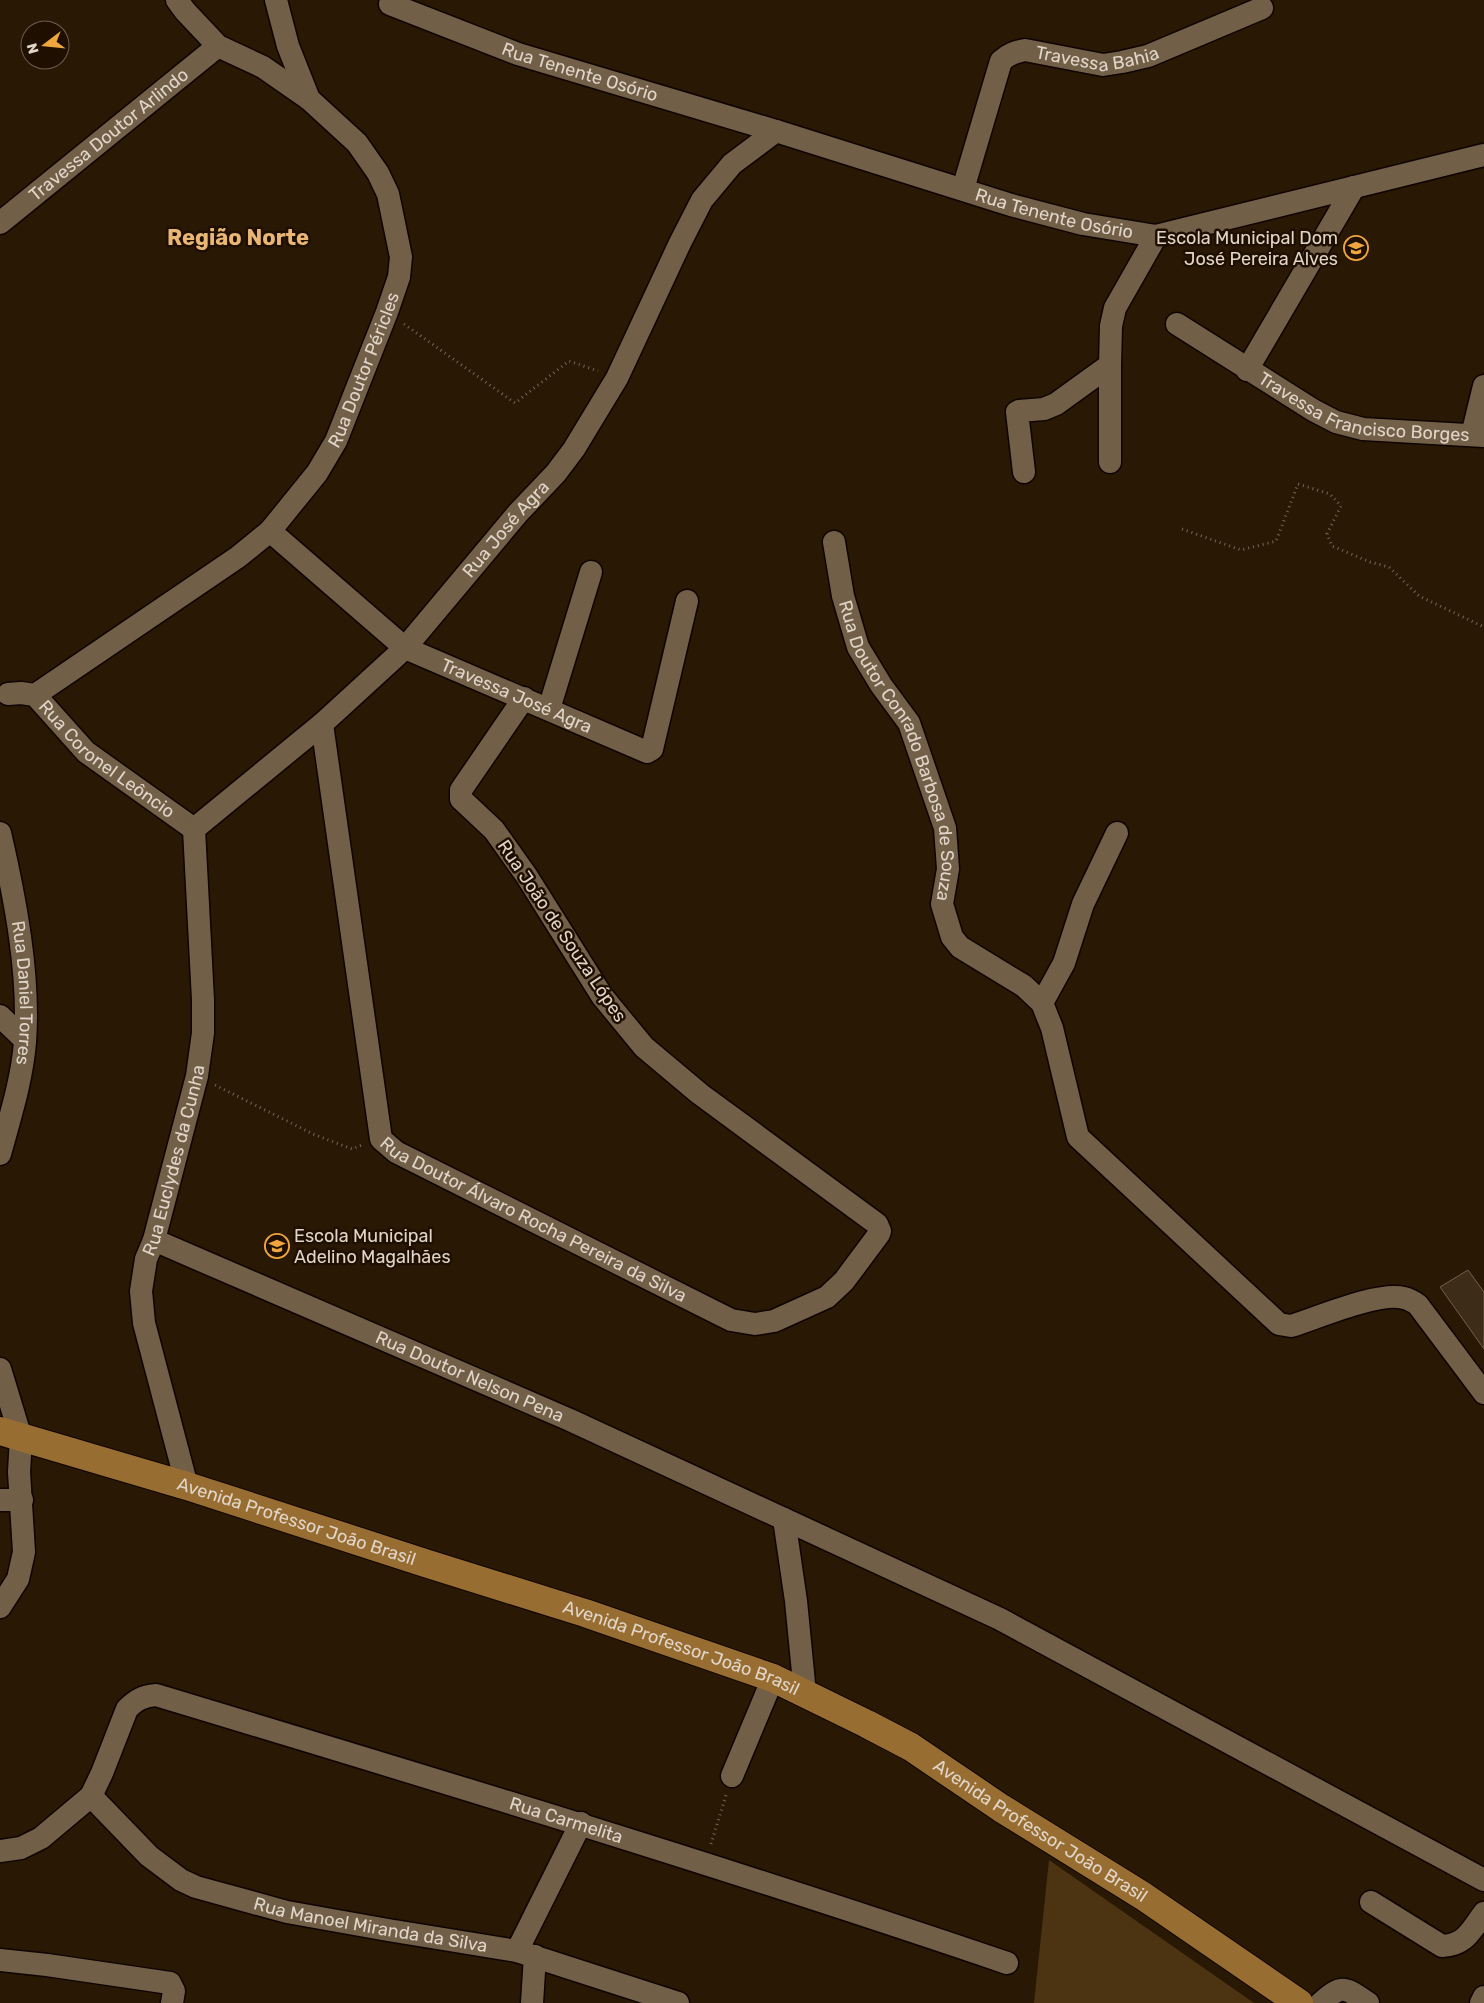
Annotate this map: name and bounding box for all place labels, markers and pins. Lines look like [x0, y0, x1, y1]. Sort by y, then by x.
place label: Escola Municipal Dom José Pereira Alves [1156, 227, 1338, 270]
school or university icon: Escola Municipal Dom José Pereira Alves [1343, 235, 1369, 261]
place label: Escola Municipal Adelino Magalhães [294, 1225, 451, 1268]
school or university icon: Escola Municipal Adelino Magalhães [264, 1233, 290, 1259]

